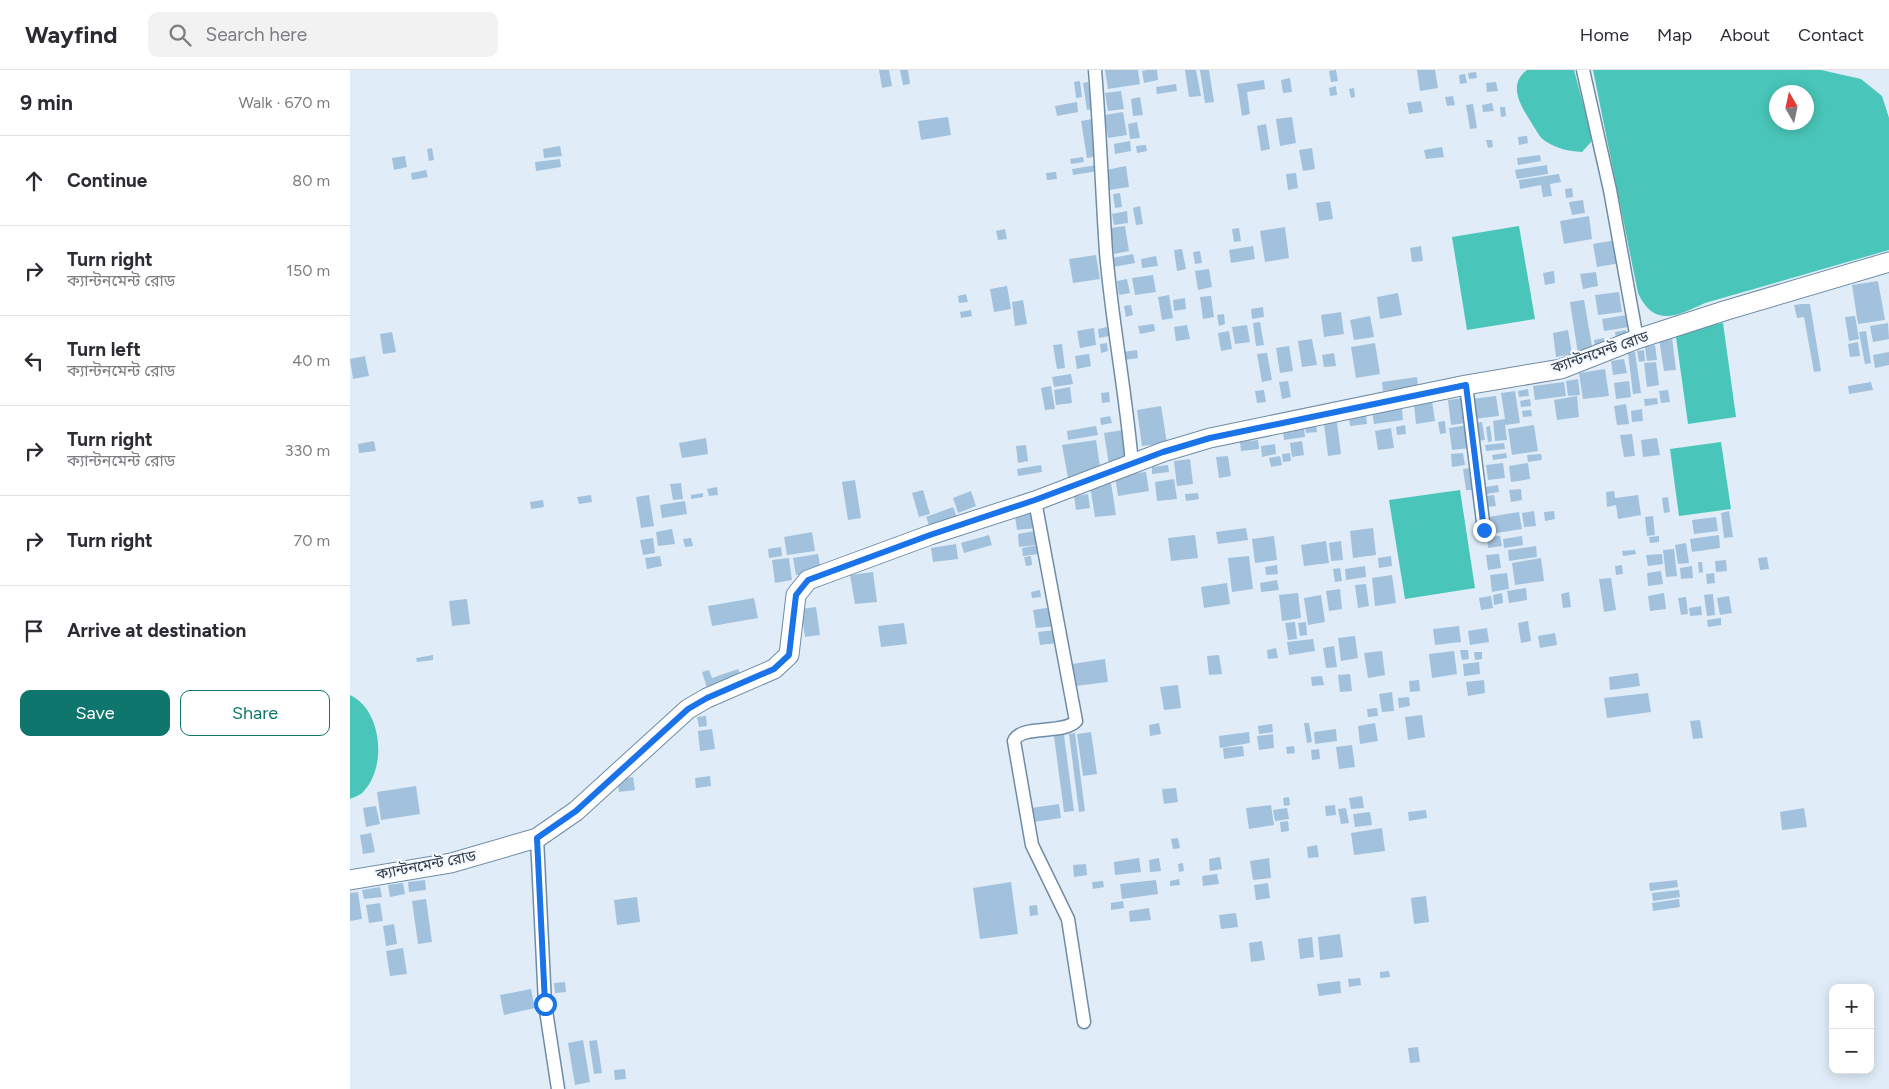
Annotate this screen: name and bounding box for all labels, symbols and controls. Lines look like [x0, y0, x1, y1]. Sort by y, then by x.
search box [148, 12, 498, 57]
text: Wayfind [25, 20, 118, 49]
icon: search [166, 21, 194, 49]
text: Search here [206, 23, 307, 46]
text: Home [1580, 24, 1629, 46]
text: Map [1657, 24, 1692, 46]
text: About [1720, 24, 1770, 46]
text: Contact [1798, 24, 1864, 46]
north arrow [1769, 85, 1814, 130]
text: 9 min [20, 90, 73, 115]
text: Walk · 670 m [238, 93, 330, 112]
icon: ahead [20, 167, 48, 195]
text: Continue [67, 169, 147, 192]
text: 80 m [292, 171, 330, 190]
text: Turn right [67, 248, 153, 271]
icon: right [20, 257, 48, 285]
text: 150 m [286, 261, 330, 280]
text: ক্যান্টনমেন্ট রোড [67, 271, 175, 290]
street label: ক্যান্টনমেন্ট রোড [1548, 327, 1651, 377]
text: Turn left [67, 338, 141, 361]
icon: left [20, 347, 48, 375]
text: 40 m [292, 351, 330, 370]
text: ক্যান্টনমেন্ট রোড [67, 361, 175, 380]
text: Turn right [67, 428, 153, 451]
icon: right [20, 437, 48, 465]
text: 330 m [285, 441, 330, 460]
text: ক্যান্টনমেন্ট রোড [67, 451, 175, 470]
route end [1473, 519, 1496, 542]
icon: right [20, 527, 48, 555]
text: Turn right [67, 529, 153, 552]
text: 70 m [294, 531, 330, 550]
icon: arrive [20, 617, 48, 645]
text: Arrive at destination [67, 619, 246, 642]
button: Save [20, 690, 170, 736]
button: Share [180, 690, 330, 736]
street label: ক্যান্টনমেন্ট রোড [373, 846, 478, 884]
map controls [1829, 984, 1874, 1074]
button: + [1829, 984, 1874, 1029]
route start [534, 993, 557, 1016]
button: − [1829, 1029, 1874, 1074]

